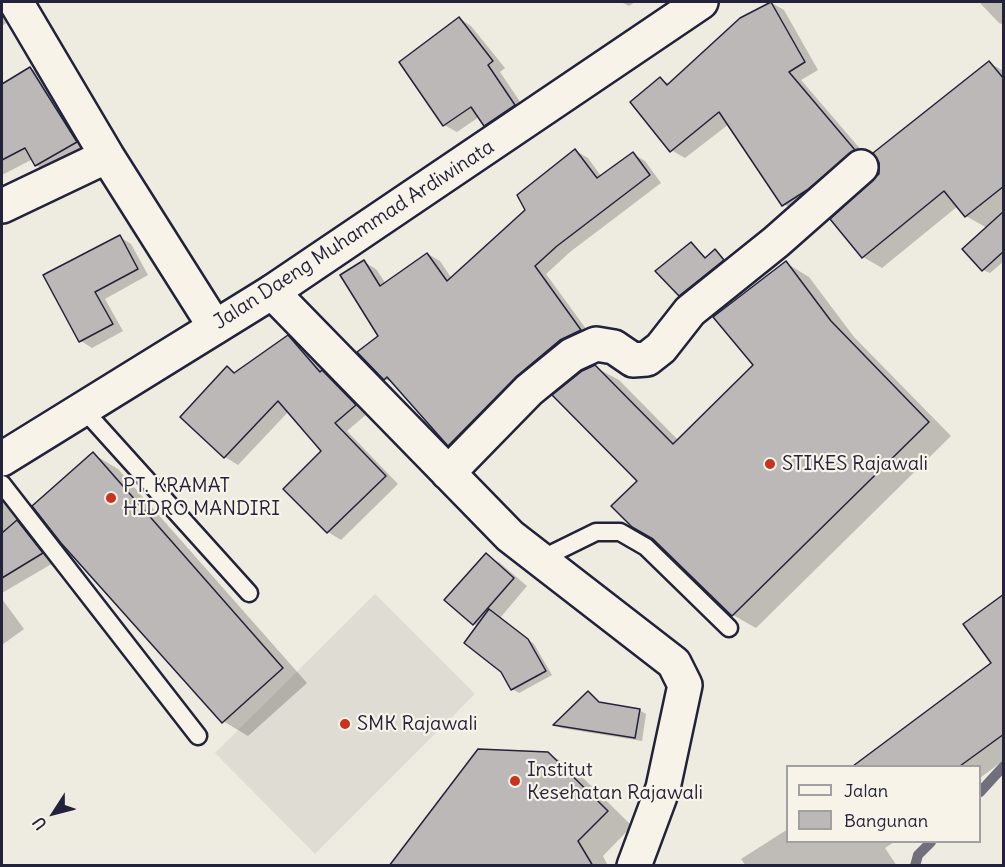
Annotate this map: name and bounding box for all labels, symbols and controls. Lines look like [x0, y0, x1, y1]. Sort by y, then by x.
street label: Jalan Daeng Muhammad Ardiwinata [209, 135, 499, 335]
place label: STIKES Rajawali [782, 452, 928, 476]
marker: STIKES Rajawali [763, 457, 777, 471]
place label: PT. KRAMAT HIDRO MANDIRI [123, 474, 280, 521]
marker: PT. KRAMAT HIDRO MANDIRI [104, 491, 118, 505]
place label: SMK Rajawali [357, 712, 477, 736]
marker: SMK Rajawali [338, 717, 352, 731]
place label: Institut Kesehatan Rajawali [527, 758, 703, 805]
legend [786, 765, 981, 843]
marker: Institut Kesehatan Rajawali [508, 774, 522, 788]
text: Jalan [844, 779, 888, 802]
north arrow [24, 783, 84, 843]
text: Bangunan [844, 809, 928, 832]
text: U [28, 813, 51, 834]

